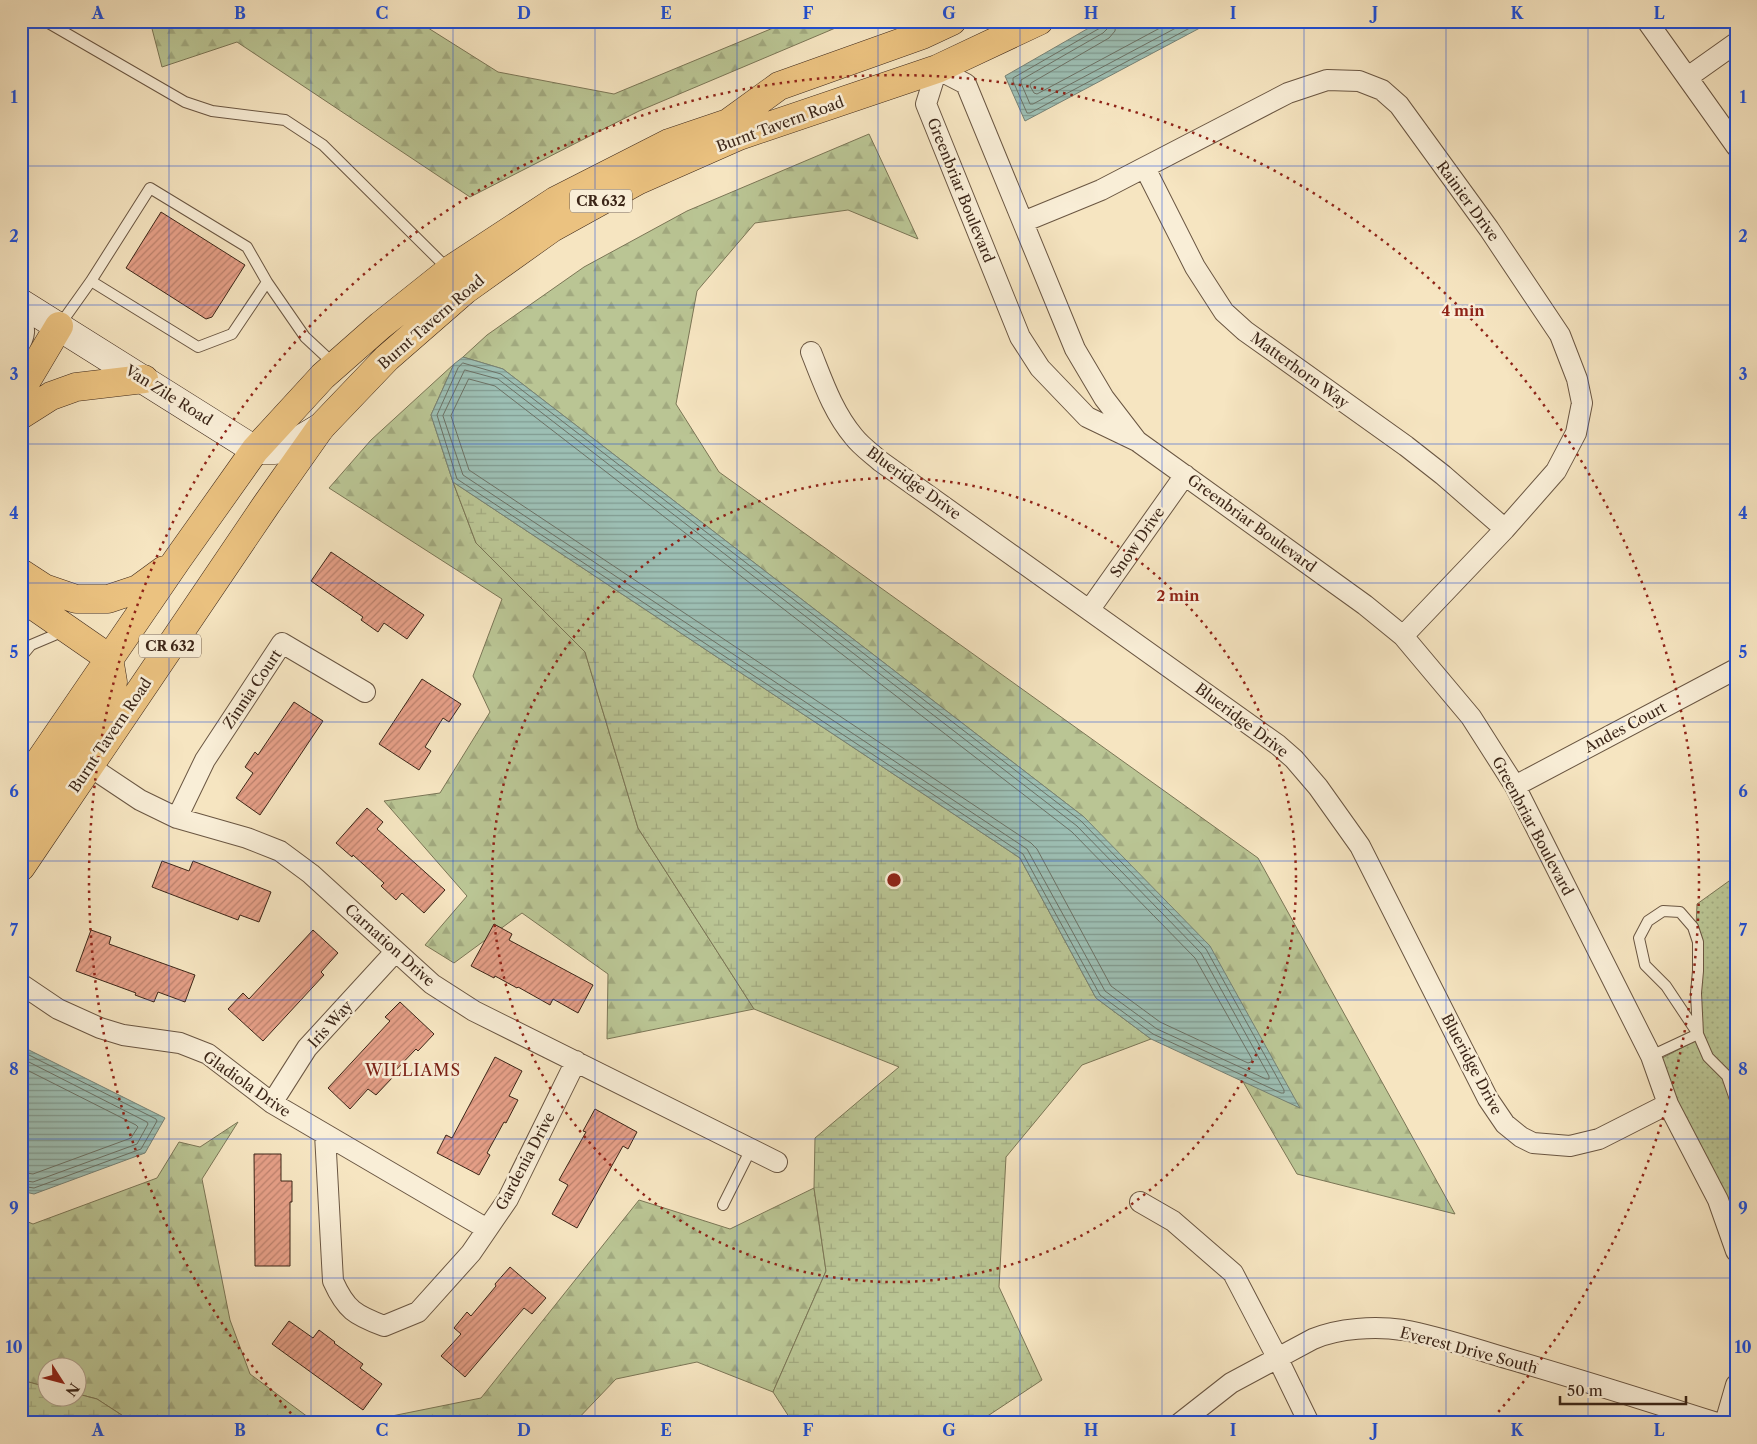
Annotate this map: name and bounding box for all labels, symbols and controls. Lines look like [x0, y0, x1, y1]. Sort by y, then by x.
text: A [91, 3, 105, 23]
text: B [234, 3, 246, 23]
text: C [376, 3, 388, 23]
text: D [517, 3, 531, 23]
text: E [660, 3, 672, 23]
text: F [803, 3, 814, 23]
text: G [942, 3, 956, 23]
text: H [1084, 3, 1098, 23]
text: I [1230, 3, 1237, 23]
text: J [1369, 3, 1378, 23]
text: K [1511, 3, 1525, 23]
text: L [1653, 3, 1665, 23]
text: 1 [10, 87, 18, 107]
text: 1 [1739, 87, 1747, 107]
street label: Burnt Tavern Road [714, 92, 846, 156]
street label: Greenbriar Boulevard [923, 115, 999, 265]
street label: Rainier Drive [1432, 157, 1504, 245]
road number: CR 632 [570, 190, 632, 212]
text: 2 [9, 226, 19, 246]
text: 2 [1738, 226, 1748, 246]
street label: Burnt Tavern Road [374, 271, 488, 373]
text: 4 min [1441, 301, 1485, 320]
street label: Matterhorn Way [1247, 328, 1353, 412]
street label: Van Zile Road [121, 360, 216, 429]
text: 3 [9, 364, 19, 384]
text: 3 [1738, 364, 1748, 384]
street label: Blueridge Drive [863, 442, 965, 524]
street label: Greenbriar Boulevard [1184, 470, 1320, 576]
text: 4 [9, 503, 19, 523]
street label: Snow Drive [1106, 503, 1168, 581]
text: 4 [1738, 503, 1748, 523]
text: 2 min [1156, 586, 1200, 605]
road number: CR 632 [139, 634, 201, 658]
text: 5 [10, 642, 19, 662]
text: 5 [1739, 642, 1748, 662]
street label: Zinnia Court [219, 645, 286, 732]
street label: Burnt Tavern Road [65, 674, 155, 796]
street label: Blueridge Drive [1192, 679, 1292, 761]
street label: Andes Court [1580, 697, 1670, 757]
street label: Greenbriar Boulevard [1488, 753, 1578, 899]
text: 6 [9, 781, 19, 801]
text: 6 [1738, 781, 1748, 801]
centre of rings [885, 871, 903, 889]
street label: Carnation Drive [341, 900, 439, 990]
text: 7 [10, 920, 19, 940]
text: 7 [1739, 920, 1748, 940]
street label: Iris Way [304, 996, 357, 1052]
street label: Blueridge Drive [1437, 1010, 1507, 1118]
street label: Gladiola Drive [200, 1047, 294, 1121]
text: 8 [9, 1059, 19, 1079]
text: 8 [1738, 1059, 1748, 1079]
district label: WILLIAMS [364, 1060, 461, 1080]
street label: Gardenia Drive [491, 1109, 559, 1213]
text: 9 [9, 1198, 19, 1218]
text: 9 [1738, 1198, 1748, 1218]
street label: Everest Drive South [1398, 1322, 1540, 1378]
text: 10 [5, 1337, 23, 1357]
text: 10 [1734, 1337, 1752, 1357]
north arrow [38, 1356, 88, 1406]
scale bar [1560, 1374, 1686, 1406]
text: N [62, 1379, 83, 1400]
text: 50 m [1567, 1381, 1603, 1400]
text: A [91, 1420, 105, 1440]
text: B [234, 1420, 246, 1440]
text: C [376, 1420, 388, 1440]
text: D [517, 1420, 531, 1440]
text: E [660, 1420, 672, 1440]
text: F [803, 1420, 814, 1440]
text: G [942, 1420, 956, 1440]
text: H [1084, 1420, 1098, 1440]
text: I [1230, 1420, 1237, 1440]
text: J [1369, 1420, 1378, 1440]
text: K [1511, 1420, 1525, 1440]
text: L [1653, 1420, 1665, 1440]

